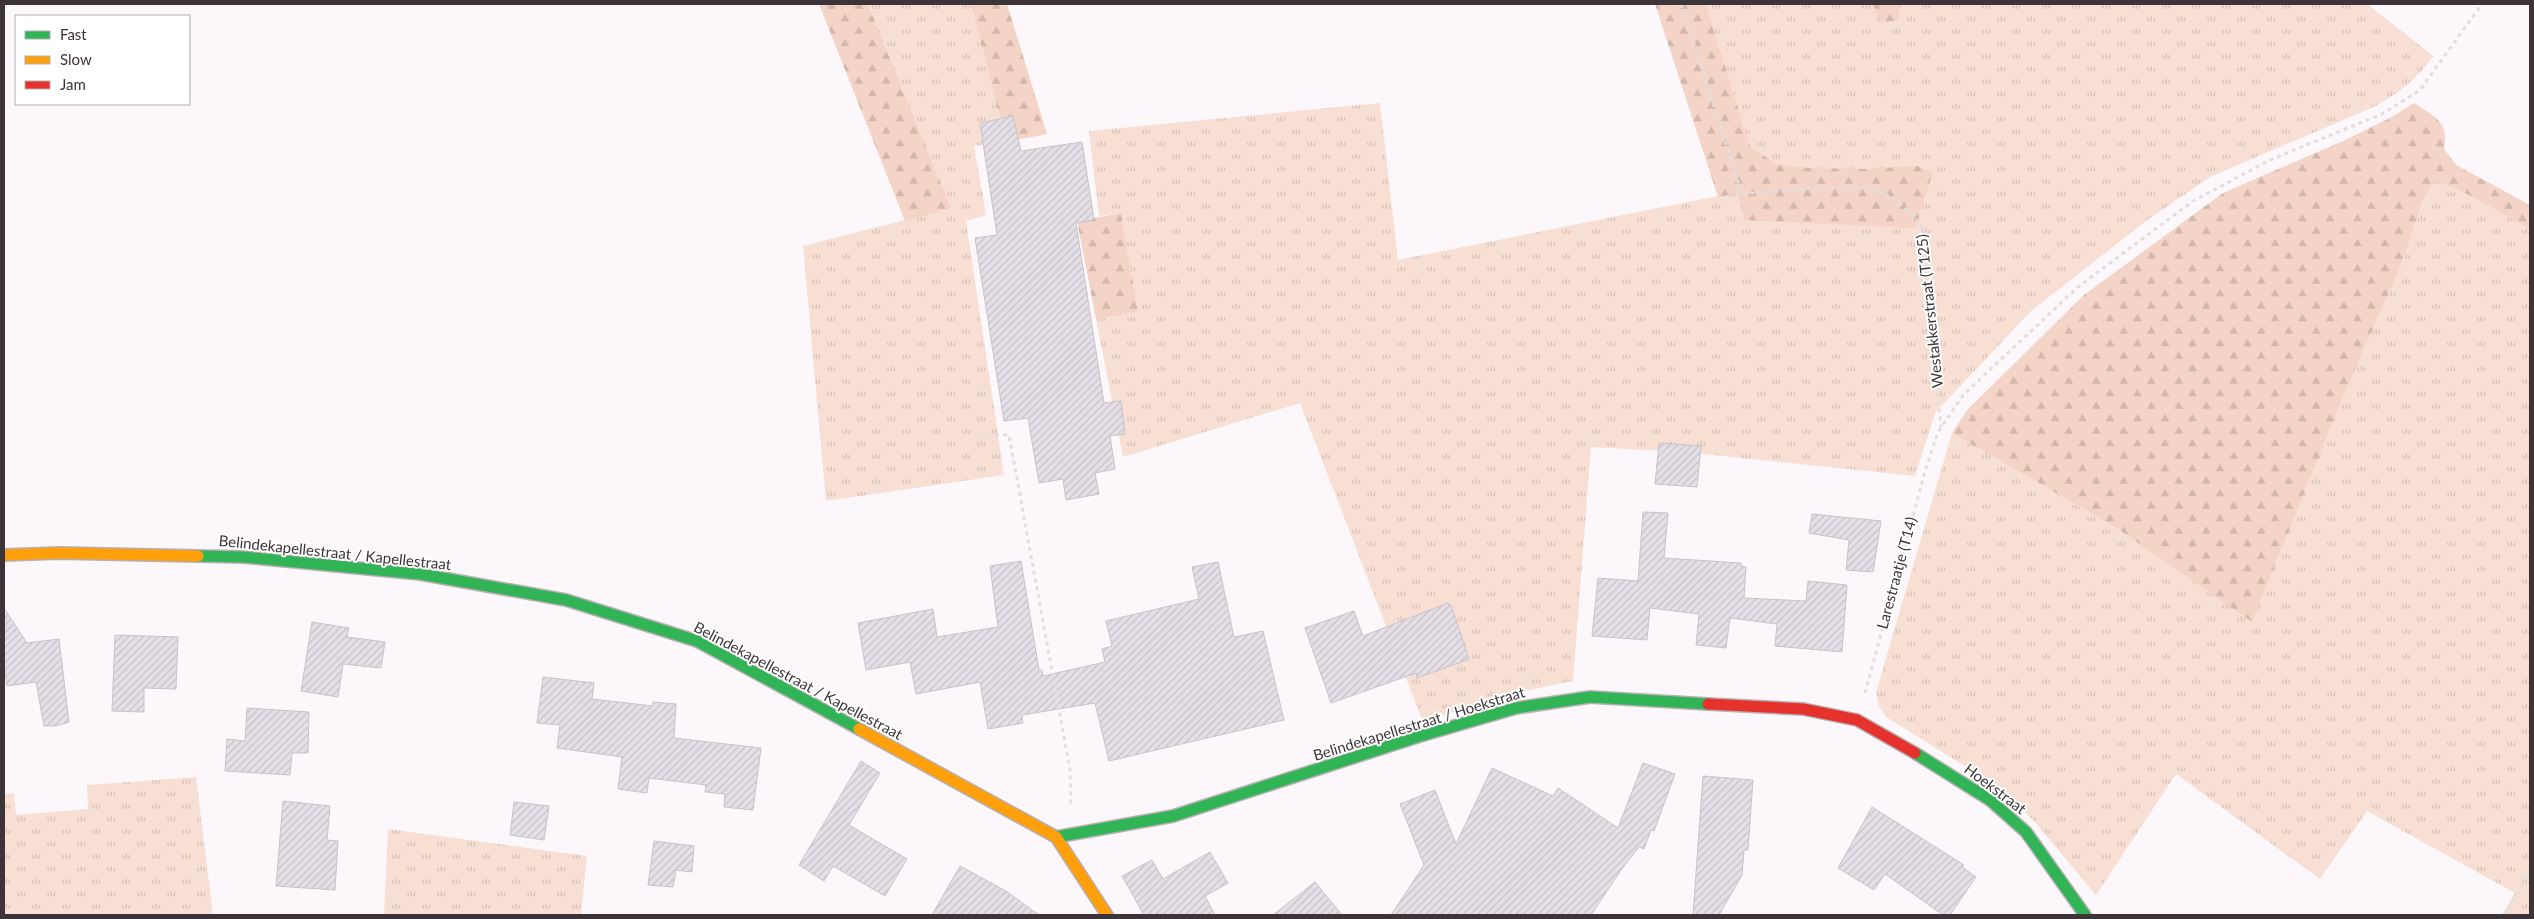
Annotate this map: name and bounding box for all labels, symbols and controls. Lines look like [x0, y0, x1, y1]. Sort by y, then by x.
legend [15, 15, 190, 105]
text: Fast [60, 25, 87, 43]
text: Slow [60, 50, 92, 68]
text: Jam [60, 75, 86, 93]
street label: Westakkerstraat (T125) [1912, 233, 1946, 389]
street label: Larestraatje (T14) [1872, 515, 1920, 631]
street label: Belindekapellestraat / Kapellestraat [218, 531, 453, 573]
street label: Belindekapellestraat / Kapellestraat [691, 617, 906, 743]
street label: Belindekapellestraat / Hoekstraat [1311, 682, 1527, 764]
street label: Hoekstraat [1961, 759, 2031, 818]

